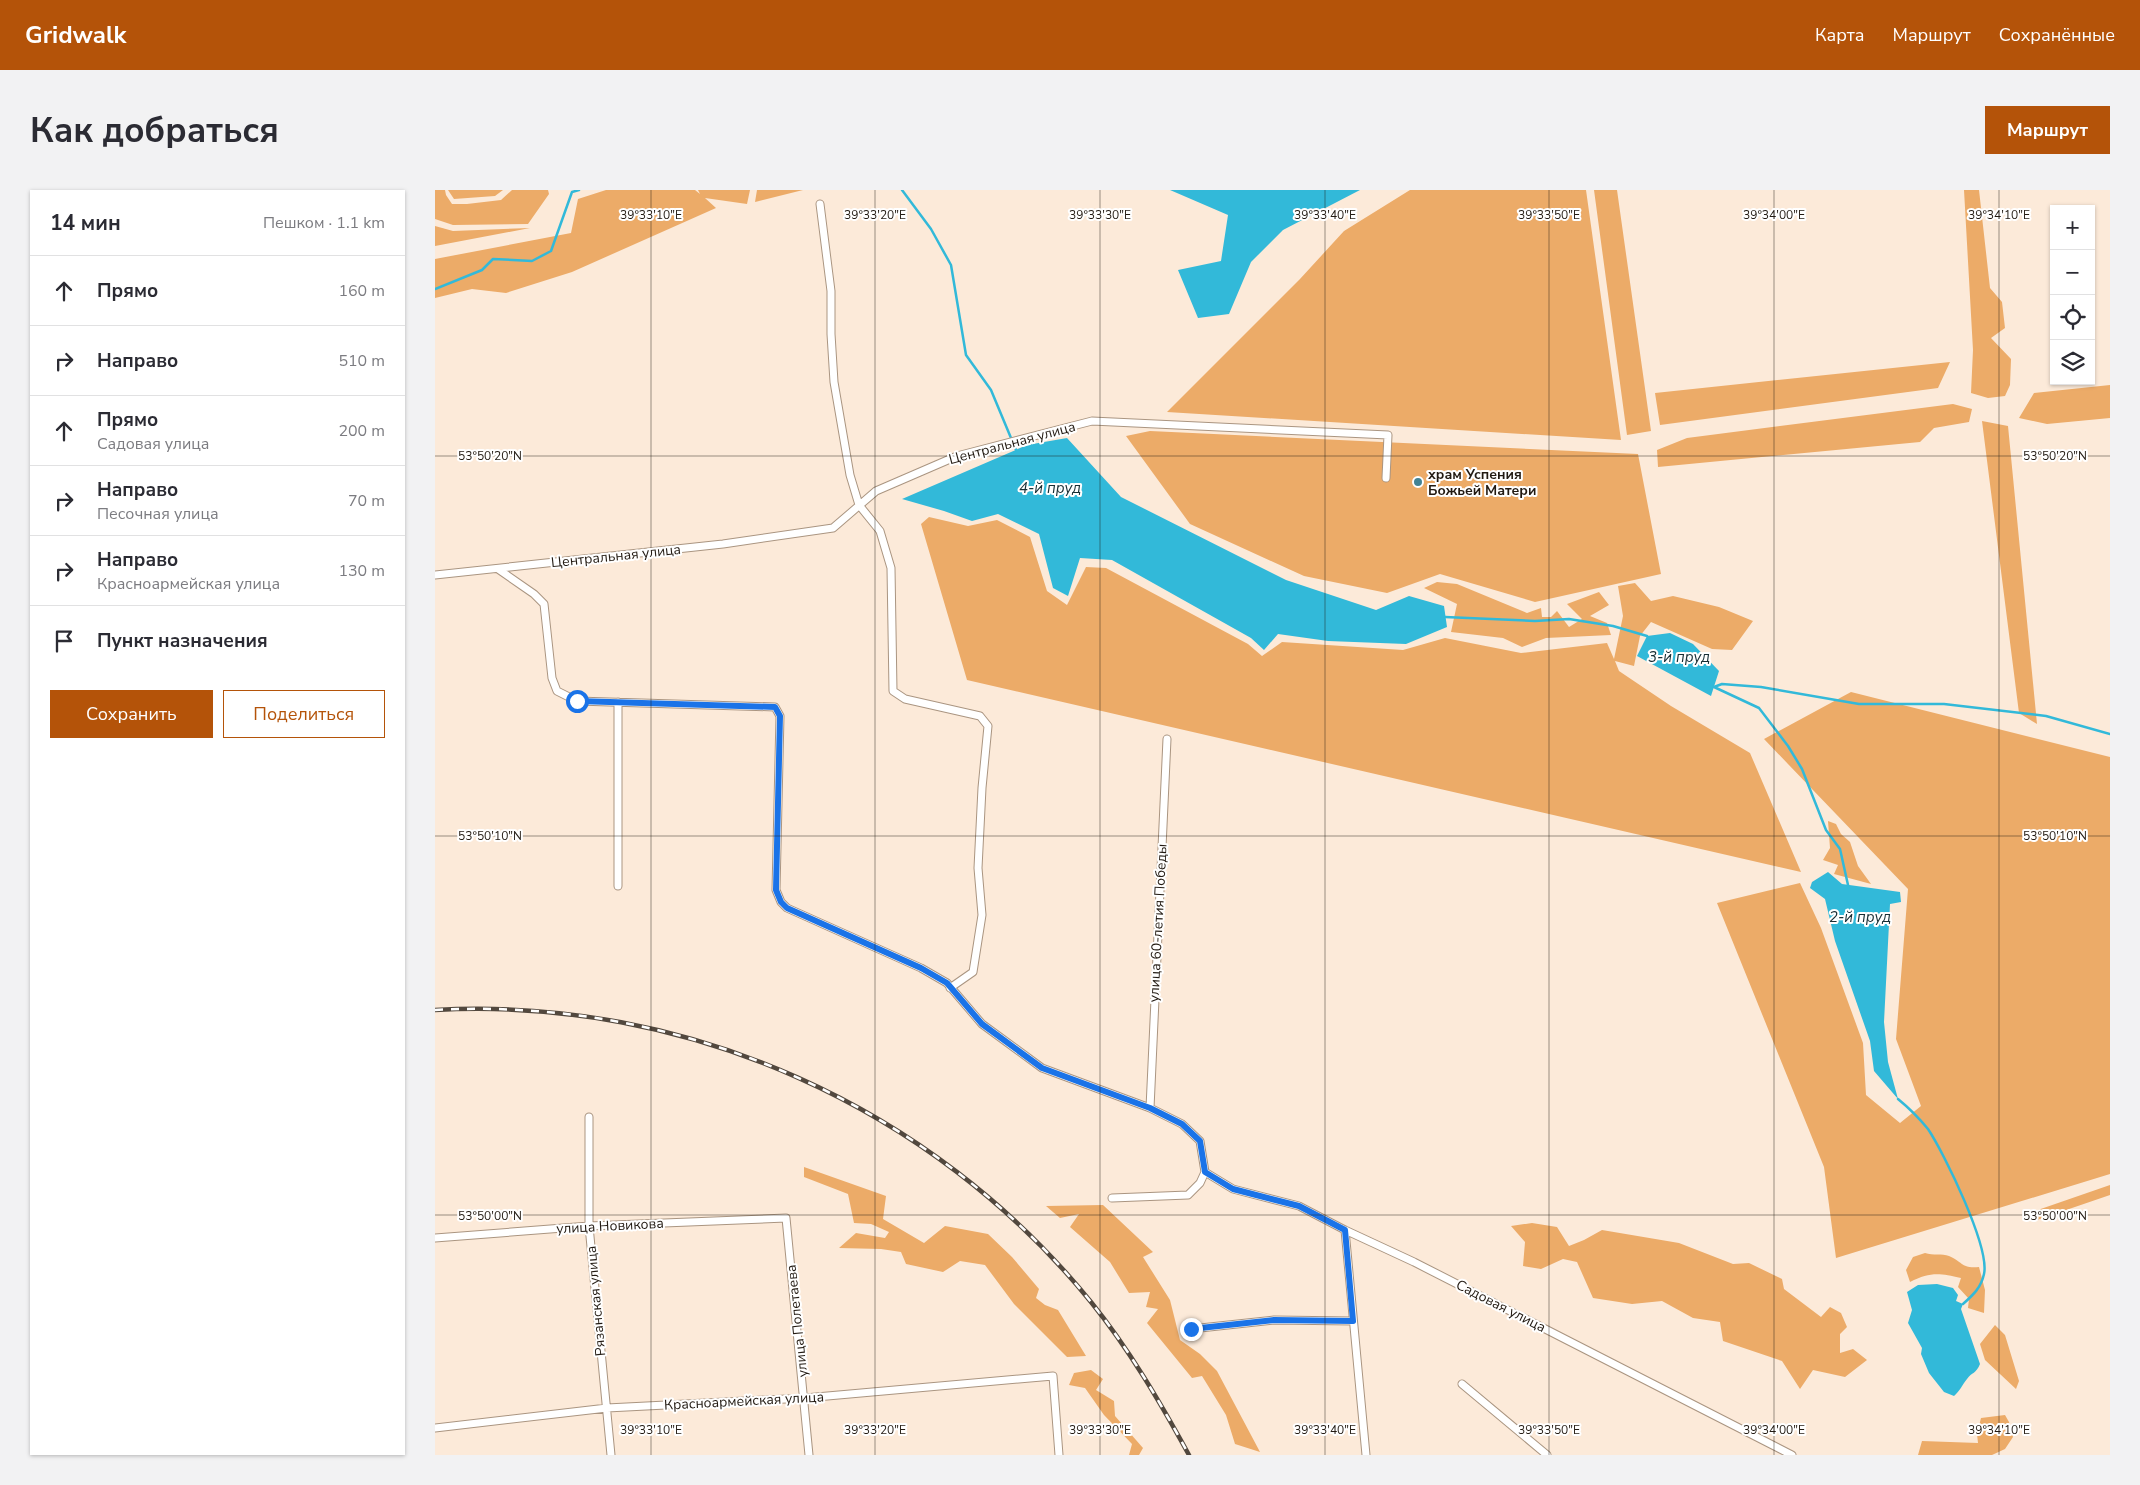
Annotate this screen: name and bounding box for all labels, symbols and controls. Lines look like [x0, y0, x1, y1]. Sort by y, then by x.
text: Gridwalk [25, 19, 126, 51]
text: Карта [1815, 23, 1865, 47]
text: Маршрут [1893, 23, 1971, 47]
text: Сохранённые [1999, 23, 2115, 47]
button: Маршрут [1985, 106, 2110, 154]
text: Как добраться [30, 107, 279, 154]
map controls [2050, 205, 2095, 385]
button: + [2050, 205, 2095, 250]
text: 39°33'10"E [620, 207, 682, 223]
text: 39°33'20"E [844, 207, 906, 223]
text: 39°33'30"E [1069, 207, 1131, 223]
text: 39°33'40"E [1294, 207, 1356, 223]
text: 39°33'50"E [1518, 207, 1580, 223]
text: 39°34'00"E [1743, 207, 1805, 223]
text: 39°34'10"E [1968, 207, 2030, 223]
text: 14 мин [50, 209, 121, 237]
text: Пешком · 1.1 km [263, 212, 385, 234]
button: − [2050, 250, 2095, 295]
icon: ahead [50, 277, 78, 305]
text: Прямо [97, 278, 158, 304]
text: 160 m [338, 280, 385, 302]
button: locate [2050, 295, 2095, 340]
button: layers [2050, 340, 2095, 385]
icon: right [50, 347, 78, 375]
text: Направо [97, 348, 178, 374]
text: 510 m [338, 350, 385, 372]
text: Прямо [97, 407, 158, 433]
icon: ahead [50, 417, 78, 445]
street label: Центральная улица [947, 417, 1077, 469]
text: 200 m [338, 420, 385, 442]
text: Садовая улица [97, 433, 210, 455]
text: 53°50'20"N [458, 448, 522, 464]
text: 53°50'20"N [2023, 448, 2087, 464]
place label: храм Успения Божьей Матери [1428, 465, 1536, 500]
marker: храм Успения Божьей Матери [1412, 476, 1424, 488]
text: Направо [97, 477, 178, 503]
water label: 4-й пруд [1019, 478, 1081, 498]
icon: right [50, 487, 78, 515]
text: 70 m [348, 490, 385, 512]
text: Песочная улица [97, 503, 219, 525]
street label: Центральная улица [550, 540, 682, 572]
text: Направо [97, 547, 178, 573]
icon: right [50, 557, 78, 585]
text: 130 m [338, 560, 385, 582]
text: Красноармейская улица [97, 573, 280, 595]
icon: arrive [50, 627, 78, 655]
text: Пункт назначения [97, 628, 268, 654]
water label: 3-й пруд [1648, 647, 1710, 667]
button: Сохранить [50, 690, 213, 738]
button: Поделиться [223, 690, 385, 738]
route start [566, 690, 589, 713]
text: 53°50'10"N [458, 828, 522, 844]
text: 53°50'10"N [2023, 828, 2087, 844]
street label: улица 60-летия Победы [1144, 843, 1172, 1003]
water label: 2-й пруд [1829, 907, 1891, 927]
text: 53°50'00"N [458, 1208, 522, 1224]
text: 53°50'00"N [2023, 1208, 2087, 1224]
street label: улица Новикова [556, 1214, 664, 1238]
street label: Рязанская улица [582, 1245, 610, 1357]
street label: улица Полетаева [782, 1264, 812, 1378]
street label: Садовая улица [1453, 1275, 1549, 1337]
route end [1180, 1318, 1203, 1341]
street label: Красноармейская улица [664, 1387, 824, 1415]
text: 39°33'10"E [620, 1422, 682, 1438]
text: 39°33'20"E [844, 1422, 906, 1438]
text: 39°33'30"E [1069, 1422, 1131, 1438]
text: 39°33'40"E [1294, 1422, 1356, 1438]
text: 39°33'50"E [1518, 1422, 1580, 1438]
text: 39°34'00"E [1743, 1422, 1805, 1438]
text: 39°34'10"E [1968, 1422, 2030, 1438]

